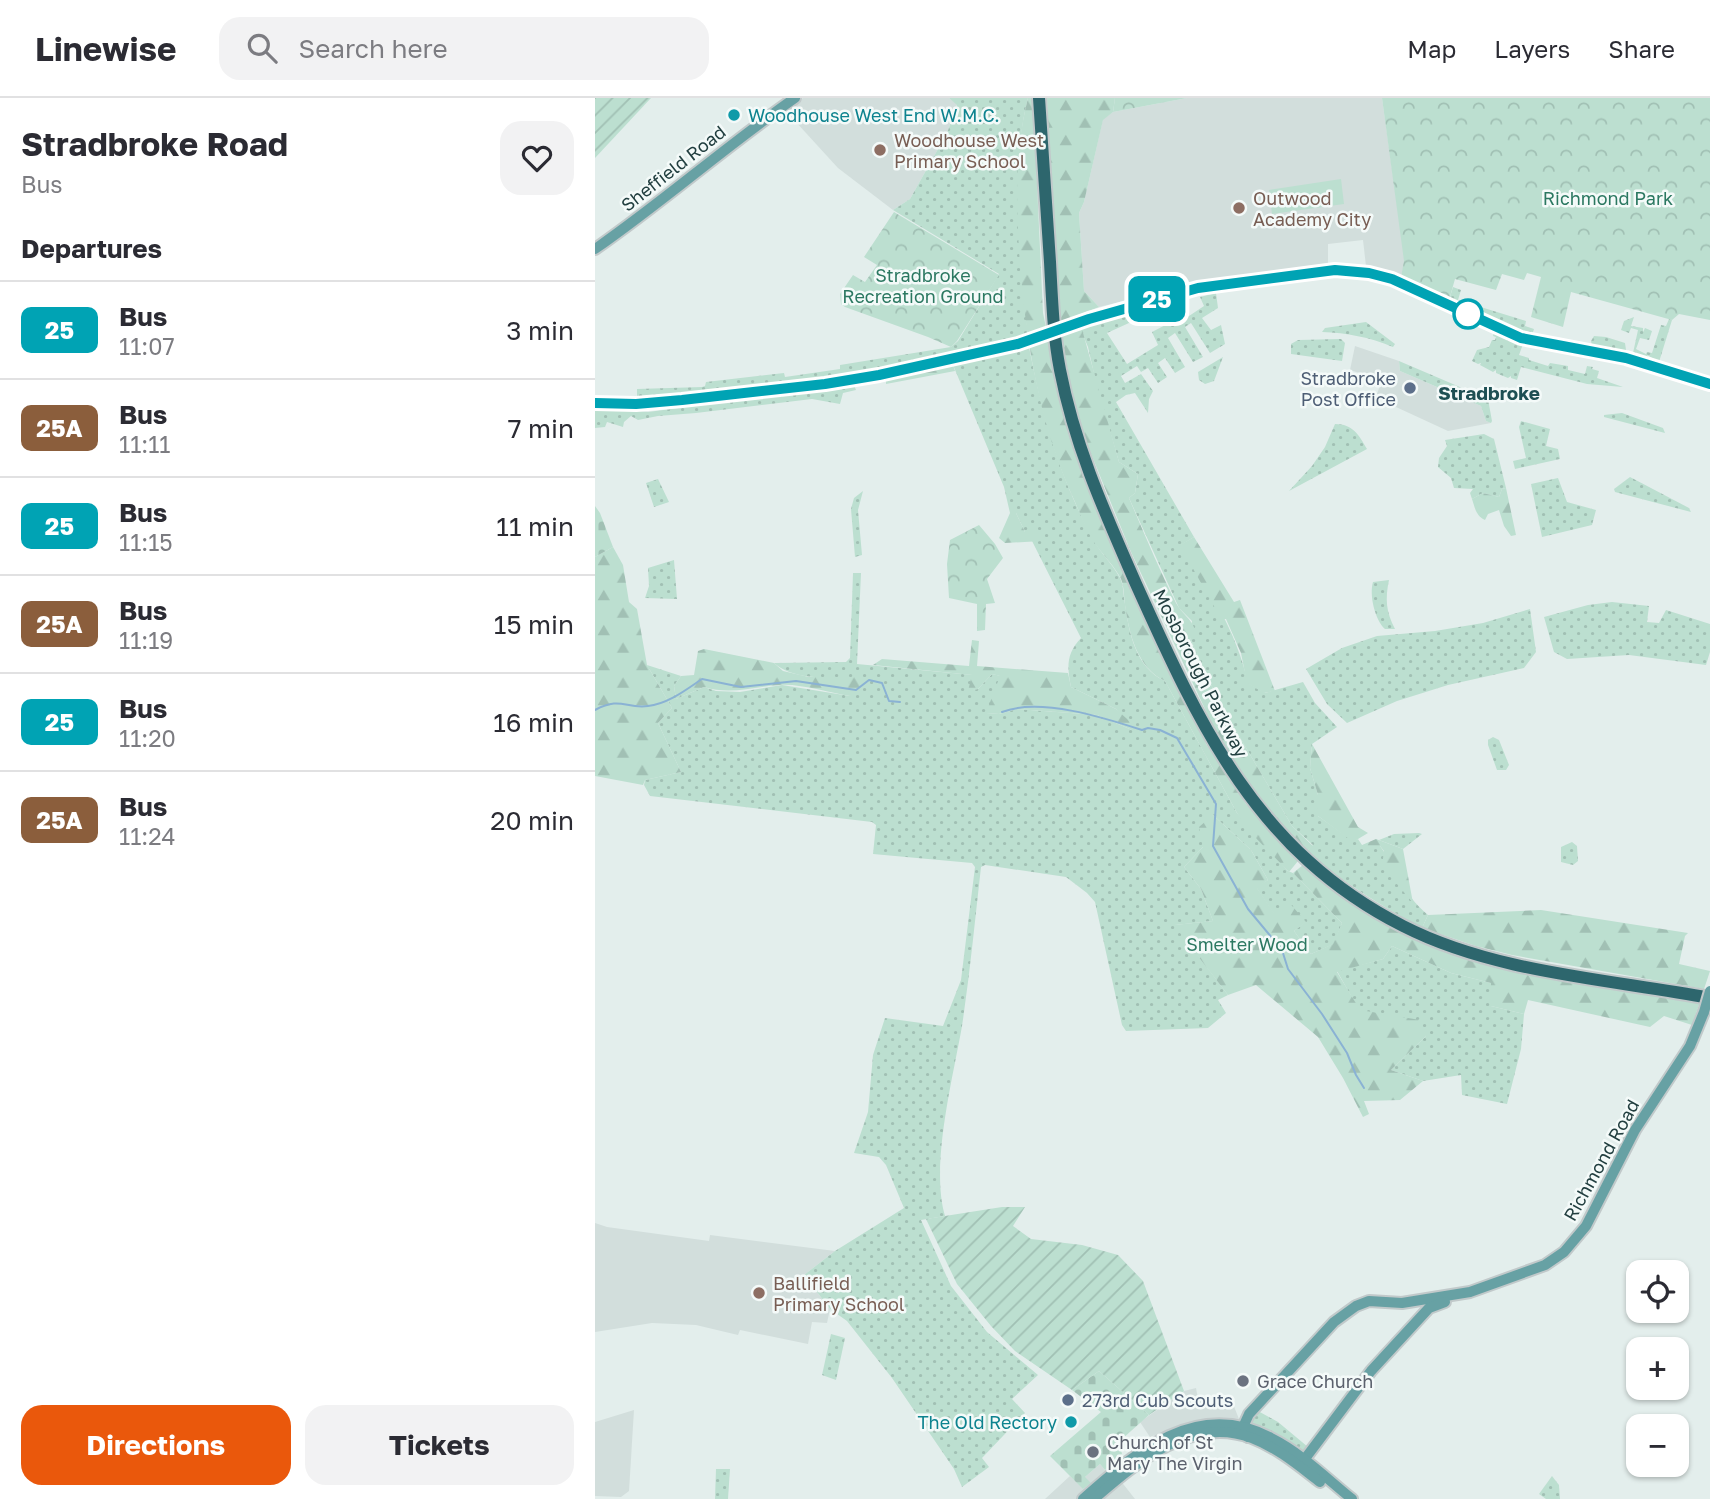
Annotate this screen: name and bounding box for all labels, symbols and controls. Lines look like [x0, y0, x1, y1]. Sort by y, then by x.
search box [219, 17, 709, 80]
text: Linewise [35, 29, 177, 68]
icon: search [243, 29, 281, 67]
text: Search here [299, 33, 448, 64]
text: Map [1407, 34, 1456, 63]
text: Layers [1494, 34, 1570, 63]
text: Share [1608, 34, 1675, 63]
place label: Woodhouse West End W.M.C. [748, 104, 1000, 126]
marker: Woodhouse West End W.M.C. [726, 107, 742, 123]
street label: Sheffield Road [616, 120, 730, 216]
button: heart [500, 121, 574, 195]
text: Stradbroke Road [21, 124, 288, 163]
place label: Woodhouse West Primary School [894, 129, 1044, 172]
marker: Woodhouse West Primary School [872, 142, 888, 158]
text: Bus [21, 170, 63, 198]
place label: Outwood Academy City [1253, 187, 1371, 230]
park label: Richmond Park [1543, 187, 1673, 209]
marker: Outwood Academy City [1231, 200, 1247, 216]
text: Departures [21, 233, 162, 264]
park label: Stradbroke Recreation Ground [842, 264, 1004, 307]
line badge: 25 [1125, 276, 1189, 322]
text: 25 [1142, 284, 1172, 313]
unlabelled marker [1453, 299, 1483, 329]
text: Bus [119, 301, 167, 332]
text: 25 [45, 315, 74, 344]
text: 3 min [506, 315, 574, 346]
text: 11:07 [119, 332, 175, 360]
place label: Stradbroke Post Office [1301, 367, 1396, 410]
marker: Stradbroke Post Office [1402, 380, 1418, 396]
district label: Stradbroke [1438, 381, 1540, 404]
text: Bus [119, 399, 167, 430]
text: 25A [36, 413, 83, 442]
text: 7 min [508, 413, 574, 444]
text: 11:11 [119, 430, 171, 458]
text: Bus [119, 497, 167, 528]
text: 25 [45, 511, 74, 540]
text: 11 min [496, 511, 574, 542]
text: 11:15 [119, 528, 173, 556]
street label: Mosborough Parkway [1149, 585, 1253, 761]
text: Bus [119, 595, 167, 626]
text: 25A [36, 609, 83, 638]
text: 15 min [494, 609, 574, 640]
text: 11:19 [119, 626, 173, 654]
text: Bus [119, 693, 167, 724]
text: 25 [45, 707, 74, 736]
text: 16 min [493, 707, 574, 738]
text: 11:20 [119, 724, 176, 752]
text: Bus [119, 791, 167, 822]
text: 25A [36, 805, 83, 834]
text: 20 min [490, 805, 574, 836]
text: 11:24 [119, 822, 176, 850]
park label: Smelter Wood [1186, 933, 1308, 955]
street label: Richmond Road [1559, 1095, 1643, 1225]
map controls [1626, 1260, 1689, 1477]
button: locate [1626, 1260, 1689, 1323]
place label: Ballifield Primary School [773, 1272, 905, 1315]
marker: Ballifield Primary School [751, 1285, 767, 1301]
button: + [1626, 1337, 1689, 1400]
place label: Grace Church [1257, 1370, 1373, 1392]
marker: Grace Church [1235, 1373, 1251, 1389]
place label: 273rd Cub Scouts [1082, 1389, 1233, 1411]
marker: 273rd Cub Scouts [1060, 1392, 1076, 1408]
button: Directions [21, 1405, 291, 1485]
button: Tickets [305, 1405, 574, 1485]
place label: The Old Rectory [917, 1411, 1057, 1433]
marker: The Old Rectory [1063, 1414, 1079, 1430]
button: − [1626, 1414, 1689, 1477]
place label: Church of St Mary The Virgin [1107, 1431, 1243, 1474]
marker: Church of St Mary The Virgin [1085, 1444, 1101, 1460]

